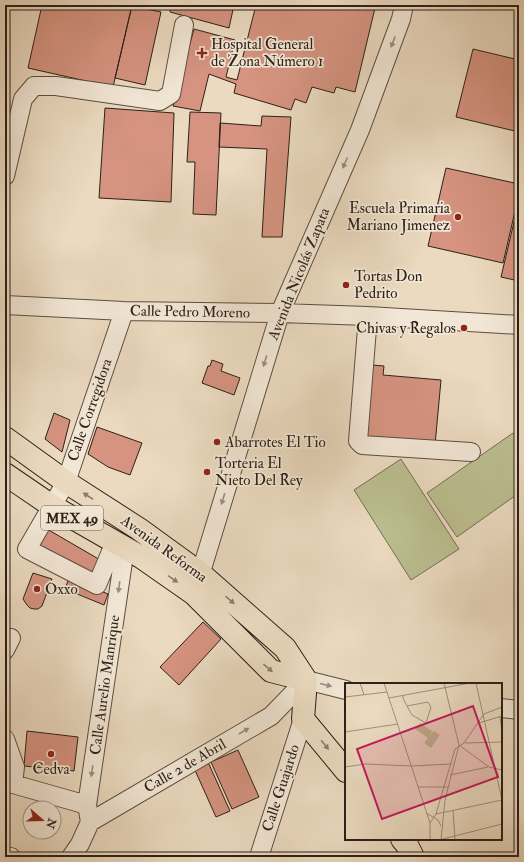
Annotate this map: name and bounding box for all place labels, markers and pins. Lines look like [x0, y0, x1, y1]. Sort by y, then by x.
place label: Hospital General de Zona Número 1 [211, 35, 323, 71]
marker: Hospital General de Zona Número 1 [196, 47, 208, 59]
place label: Escuela Primaria Mariano Jimenez [347, 199, 451, 236]
marker: Escuela Primaria Mariano Jimenez [453, 212, 463, 222]
place label: Tortas Don Pedrito [354, 267, 423, 303]
marker: Tortas Don Pedrito [341, 280, 351, 290]
place label: Chivas y Regalos [356, 319, 456, 338]
marker: Chivas y Regalos [459, 323, 469, 333]
place label: Abarrotes El Tio [224, 433, 326, 452]
marker: Abarrotes El Tio [212, 437, 222, 447]
place label: Torteria El Nieto Del Rey [215, 454, 303, 490]
marker: Torteria El Nieto Del Rey [202, 467, 212, 477]
place label: Oxxo [45, 580, 78, 599]
marker: Oxxo [32, 584, 42, 594]
marker: Cedva [46, 749, 56, 759]
place label: Cedva [32, 760, 70, 779]

